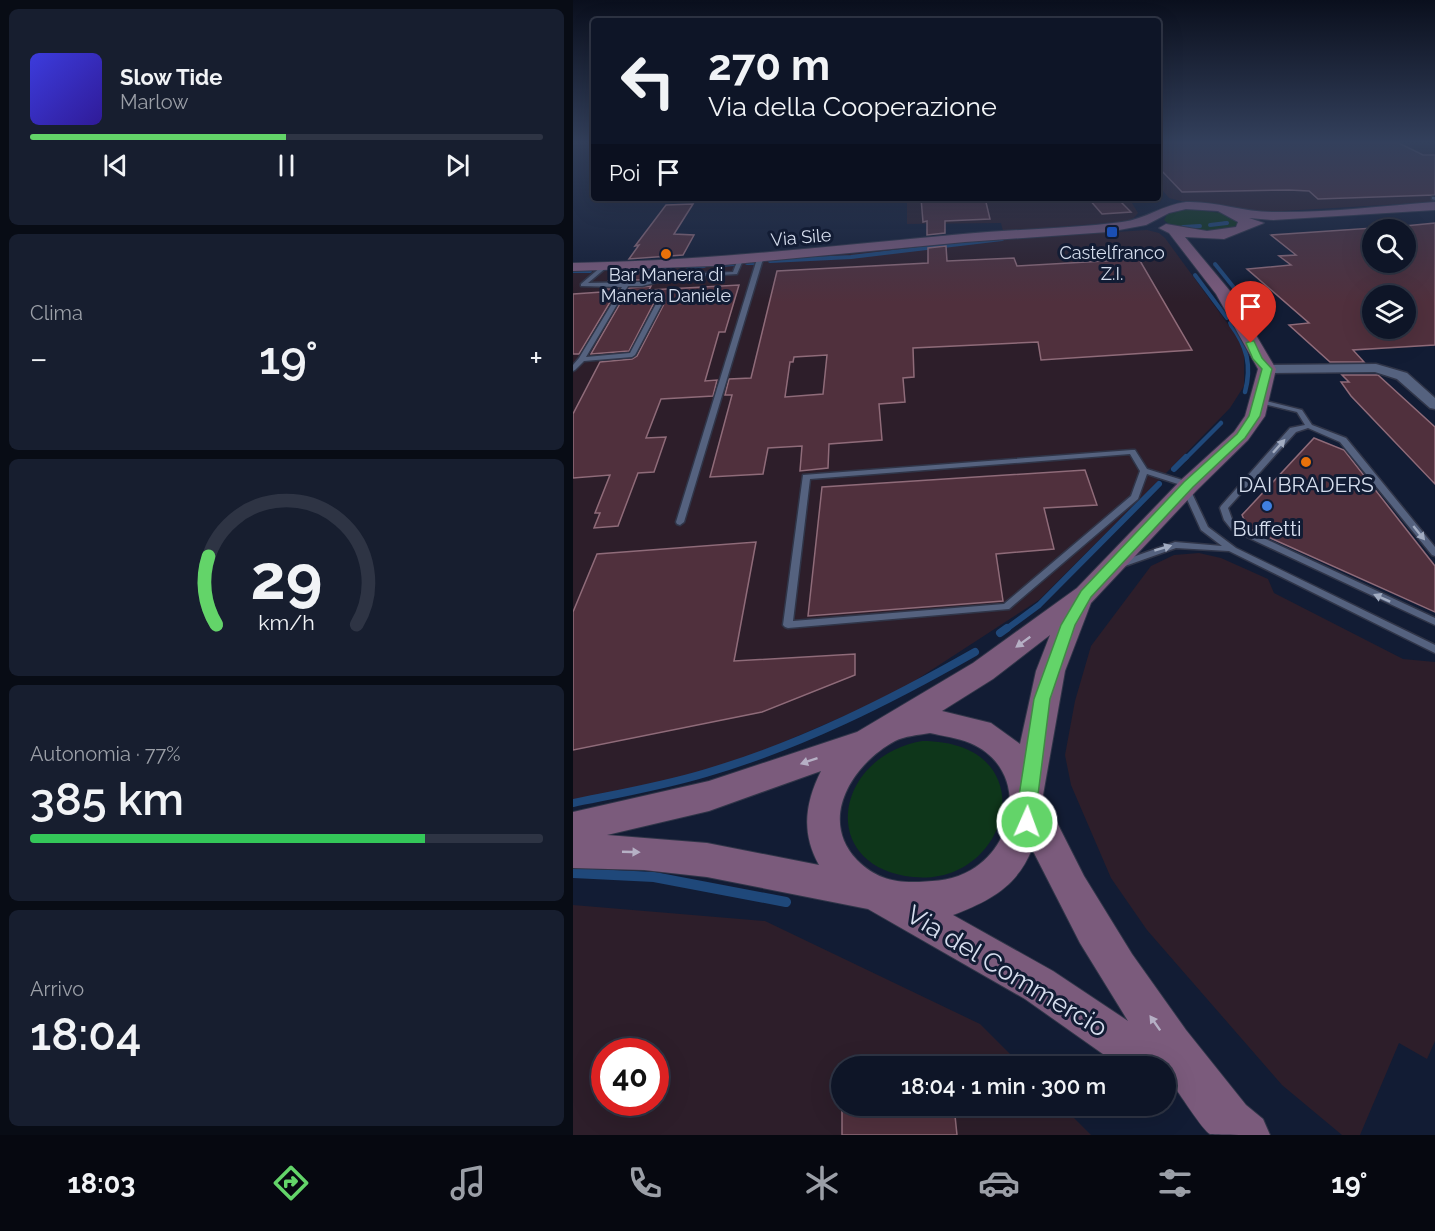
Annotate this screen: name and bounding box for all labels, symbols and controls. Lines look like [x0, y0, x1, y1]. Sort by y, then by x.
text: 270 m [708, 41, 830, 90]
icon: left [609, 42, 687, 120]
text: Slow Tide [120, 64, 222, 90]
text: Marlow [120, 90, 189, 114]
text: Via della Cooperazione [708, 91, 997, 122]
icon: previous [99, 149, 132, 182]
icon: pause [270, 149, 303, 182]
icon: next [441, 149, 474, 182]
icon: arrive [652, 156, 685, 189]
text: Poi [609, 160, 640, 186]
map controls [1362, 219, 1416, 339]
button: search [1362, 219, 1416, 273]
street label: Via Sile [770, 224, 833, 250]
marker: Castelfranco Z.I. [1105, 225, 1119, 239]
place label: Castelfranco Z.I. [1059, 242, 1165, 284]
marker: Bar Manera di Manera Daniele [659, 247, 673, 261]
place label: Bar Manera di Manera Daniele [601, 264, 732, 306]
pin [1225, 281, 1276, 343]
button: layers [1362, 285, 1416, 339]
icon: arrive [1234, 290, 1267, 323]
text: Clima [30, 301, 83, 325]
text: 19° [259, 332, 318, 385]
text: − [30, 339, 48, 378]
text: + [529, 339, 543, 378]
one-way arrow [1272, 439, 1285, 454]
marker: DAI BRADERS [1299, 455, 1313, 469]
place label: DAI BRADERS [1238, 472, 1374, 497]
marker: Buffetti [1260, 499, 1274, 513]
place label: Buffetti [1232, 516, 1302, 541]
one-way arrow [1412, 525, 1425, 540]
text: 29 [251, 540, 322, 614]
one-way arrow [1154, 543, 1172, 552]
one-way arrow [1373, 593, 1390, 602]
text: km/h [258, 610, 315, 635]
one-way arrow [1015, 636, 1031, 648]
text: Autonomia · 77% [30, 742, 180, 766]
one-way arrow [799, 756, 817, 766]
text: 385 km [30, 773, 184, 826]
position arrow [995, 790, 1059, 854]
one-way arrow [622, 848, 641, 857]
street label: Via del Commercio [901, 899, 1113, 1043]
text: Arrivo [30, 977, 84, 1001]
text: 18:04 [30, 1008, 141, 1061]
one-way arrow [1149, 1015, 1161, 1031]
speed limit sign: 40 [591, 1038, 669, 1116]
text: 18:04 · 1 min · 300 m [901, 1073, 1106, 1099]
icon: directions [270, 1162, 312, 1204]
icon: music [447, 1162, 489, 1204]
icon: phone [624, 1162, 666, 1204]
icon: climate [801, 1162, 843, 1204]
icon: car [978, 1162, 1020, 1204]
icon: filters [1154, 1162, 1196, 1204]
text: 18:03 [67, 1168, 135, 1199]
text: 19° [1331, 1168, 1367, 1199]

